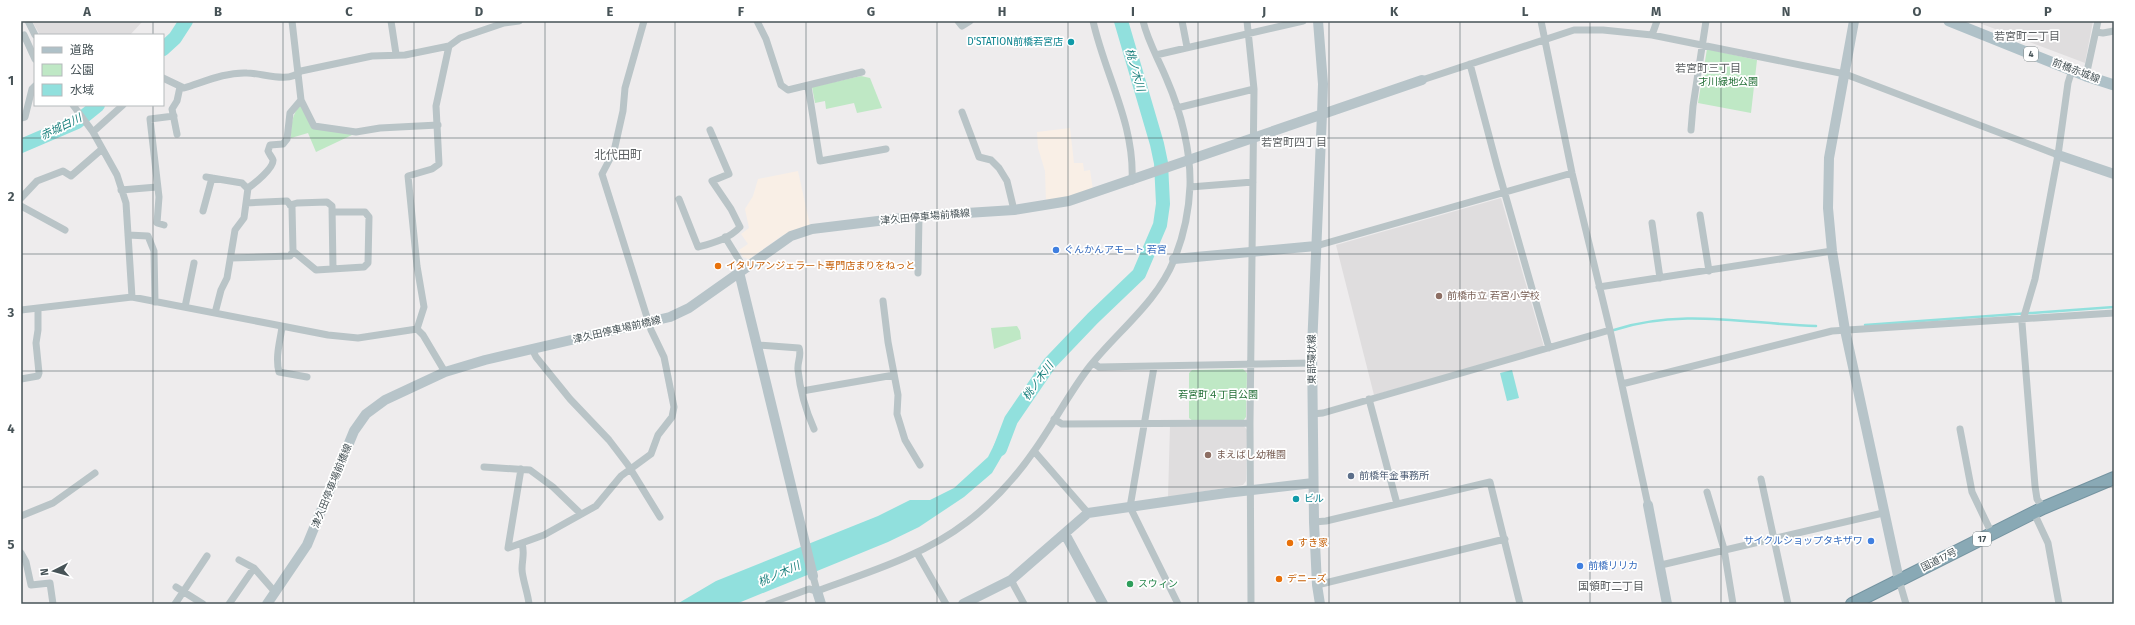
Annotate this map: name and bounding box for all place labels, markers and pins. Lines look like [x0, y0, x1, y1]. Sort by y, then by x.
place label: D'STATION前橋若宮店 [967, 36, 1063, 48]
marker: D'STATION前橋若宮店 [1066, 37, 1076, 47]
place label: ぐんかんアモート 若宮 [1064, 244, 1167, 256]
marker: ぐんかんアモート 若宮 [1051, 245, 1061, 255]
place label: イタリアンジェラート専門店まりをねっと [726, 260, 915, 272]
marker: イタリアンジェラート専門店まりをねっと [713, 261, 723, 271]
place label: 前橋市立 若宮小学校 [1447, 290, 1540, 302]
marker: 前橋市立 若宮小学校 [1434, 291, 1444, 301]
place label: まえばし幼稚園 [1216, 449, 1286, 461]
marker: まえばし幼稚園 [1203, 450, 1213, 460]
place label: 前橋年金事務所 [1359, 470, 1429, 482]
marker: 前橋年金事務所 [1346, 471, 1356, 481]
place label: ビル [1304, 493, 1324, 505]
marker: ビル [1291, 494, 1301, 504]
place label: サイクルショップタキザワ [1744, 535, 1863, 547]
marker: サイクルショップタキザワ [1866, 536, 1876, 546]
place label: すき家 [1298, 537, 1328, 549]
marker: すき家 [1285, 538, 1295, 548]
place label: 前橋リリカ [1588, 560, 1638, 572]
marker: 前橋リリカ [1575, 561, 1585, 571]
place label: デニーズ [1287, 573, 1327, 585]
marker: デニーズ [1274, 574, 1284, 584]
place label: スウィン [1138, 578, 1178, 590]
marker: スウィン [1125, 579, 1135, 589]

